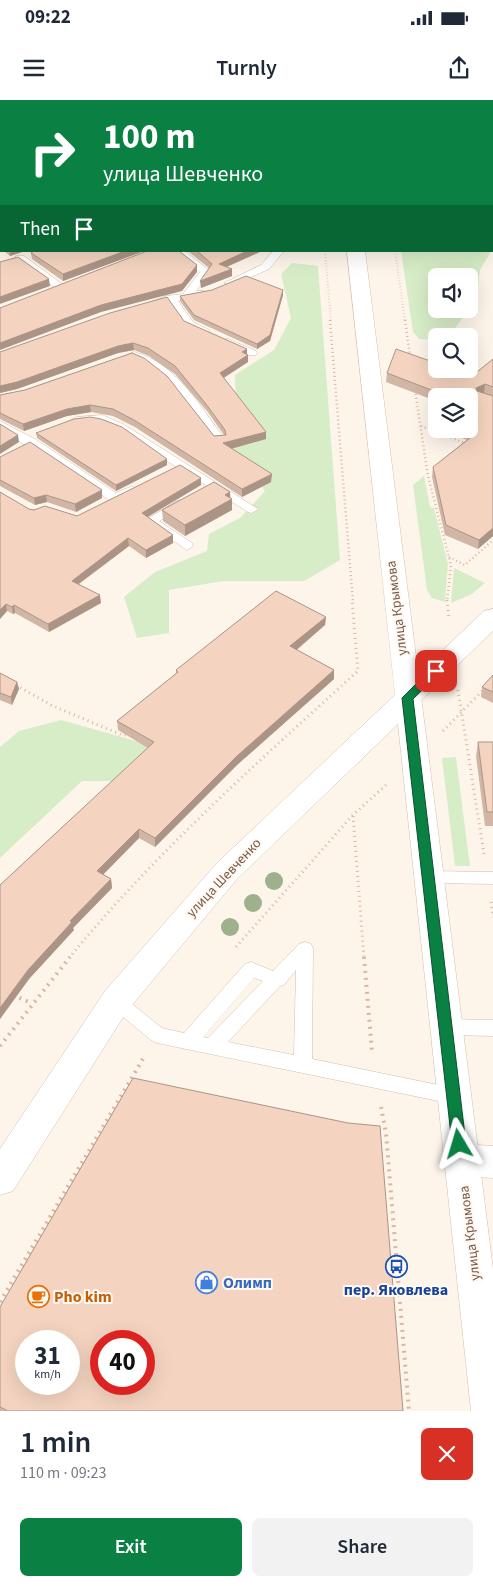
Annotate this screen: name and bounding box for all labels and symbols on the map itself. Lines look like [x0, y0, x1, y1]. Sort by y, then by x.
street label: улица Крымова [381, 559, 413, 657]
pin [415, 650, 457, 692]
street label: улица Шевченко [182, 834, 266, 922]
position arrow [432, 1117, 484, 1169]
street label: улица Крымова [454, 1184, 486, 1282]
bus stop icon: пер. Яковлева [384, 1254, 408, 1278]
shop icon: Олимп [195, 1271, 219, 1295]
place label: Олимп [223, 1272, 272, 1294]
place label: пер. Яковлева [344, 1279, 448, 1301]
cafe icon: Pho kim [26, 1285, 50, 1309]
place label: Pho kim [54, 1286, 112, 1308]
speed limit sign: 40 [90, 1330, 155, 1395]

